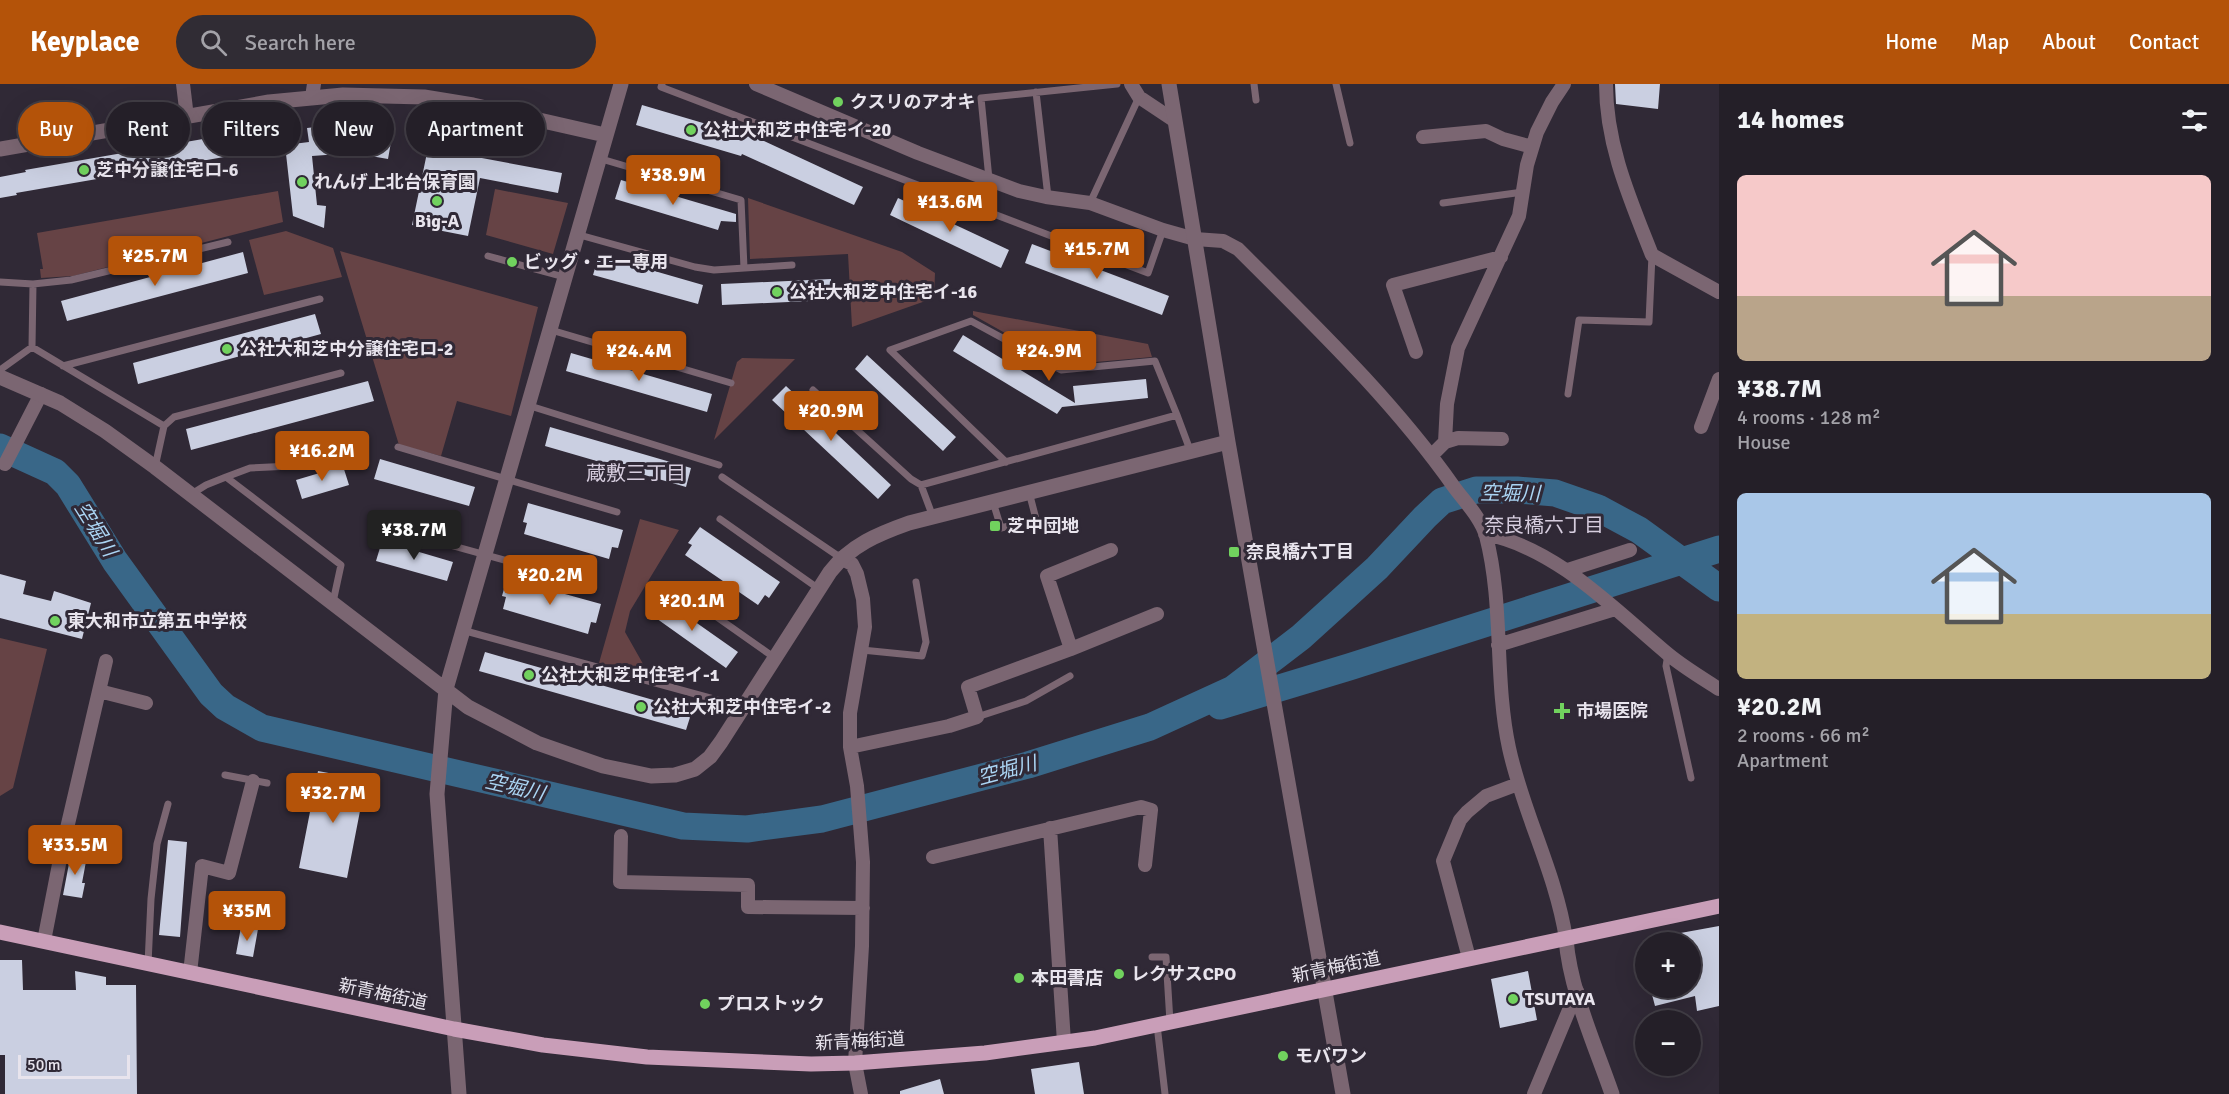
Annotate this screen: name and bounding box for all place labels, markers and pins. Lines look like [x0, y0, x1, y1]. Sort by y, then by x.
place label: クスリのアオキ [850, 91, 975, 113]
marker: クスリのアオキ [831, 95, 845, 109]
place label: 公社大和芝中住宅イ-20 [703, 119, 891, 141]
marker: 公社大和芝中住宅イ-20 [684, 123, 698, 137]
pin: ¥38.9M [624, 155, 722, 206]
place label: 芝中分譲住宅ロ-6 [96, 159, 239, 181]
marker: 芝中分譲住宅ロ-6 [77, 163, 91, 177]
place label: れんげ上北台保育園 [314, 171, 476, 193]
marker: れんげ上北台保育園 [295, 175, 309, 189]
pin: ¥13.6M [901, 182, 999, 233]
marker: Big-A [430, 194, 444, 208]
place label: Big-A [415, 210, 460, 232]
pin: ¥15.7M [1048, 229, 1146, 280]
pin: ¥25.7M [106, 236, 204, 287]
place label: ビッグ・エー専用 [524, 251, 668, 273]
marker: ビッグ・エー専用 [505, 255, 519, 269]
place label: 公社大和芝中住宅イ-16 [789, 281, 977, 303]
marker: 公社大和芝中住宅イ-16 [770, 285, 784, 299]
pin: ¥24.4M [590, 331, 688, 382]
pin: ¥24.9M [1000, 331, 1098, 382]
place label: 公社大和芝中分譲住宅ロ-2 [239, 338, 454, 360]
marker: 公社大和芝中分譲住宅ロ-2 [220, 342, 234, 356]
pin: ¥20.9M [782, 391, 880, 442]
pin: ¥16.2M [273, 431, 371, 482]
pin: ¥38.7M [365, 510, 463, 561]
place label: 芝中団地 [1007, 515, 1079, 537]
marker: 芝中団地 [988, 519, 1002, 533]
place label: 奈良橋六丁目 [1246, 541, 1354, 563]
marker: 奈良橋六丁目 [1227, 545, 1241, 559]
pin: ¥20.2M [501, 555, 599, 606]
pin: ¥20.1M [643, 581, 741, 632]
place label: 東大和市立第五中学校 [67, 610, 247, 632]
marker: 東大和市立第五中学校 [48, 614, 62, 628]
place label: 公社大和芝中住宅イ-1 [541, 664, 720, 686]
marker: 公社大和芝中住宅イ-1 [522, 668, 536, 682]
place label: 公社大和芝中住宅イ-2 [653, 696, 832, 718]
marker: 公社大和芝中住宅イ-2 [634, 700, 648, 714]
place label: 市場医院 [1576, 700, 1648, 722]
marker: 市場医院 [1553, 702, 1571, 720]
pin: ¥32.7M [284, 773, 382, 824]
pin: ¥33.5M [26, 825, 124, 876]
pin: ¥35M [211, 891, 283, 942]
place label: レクサスCPO [1131, 963, 1236, 985]
place label: 本田書店 [1031, 967, 1103, 989]
marker: レクサスCPO [1112, 967, 1126, 981]
marker: 本田書店 [1012, 971, 1026, 985]
place label: TSUTAYA [1525, 988, 1596, 1010]
marker: TSUTAYA [1506, 992, 1520, 1006]
place label: プロストック [717, 993, 825, 1015]
marker: プロストック [698, 997, 712, 1011]
place label: モバワン [1295, 1045, 1367, 1067]
marker: モバワン [1276, 1049, 1290, 1063]

